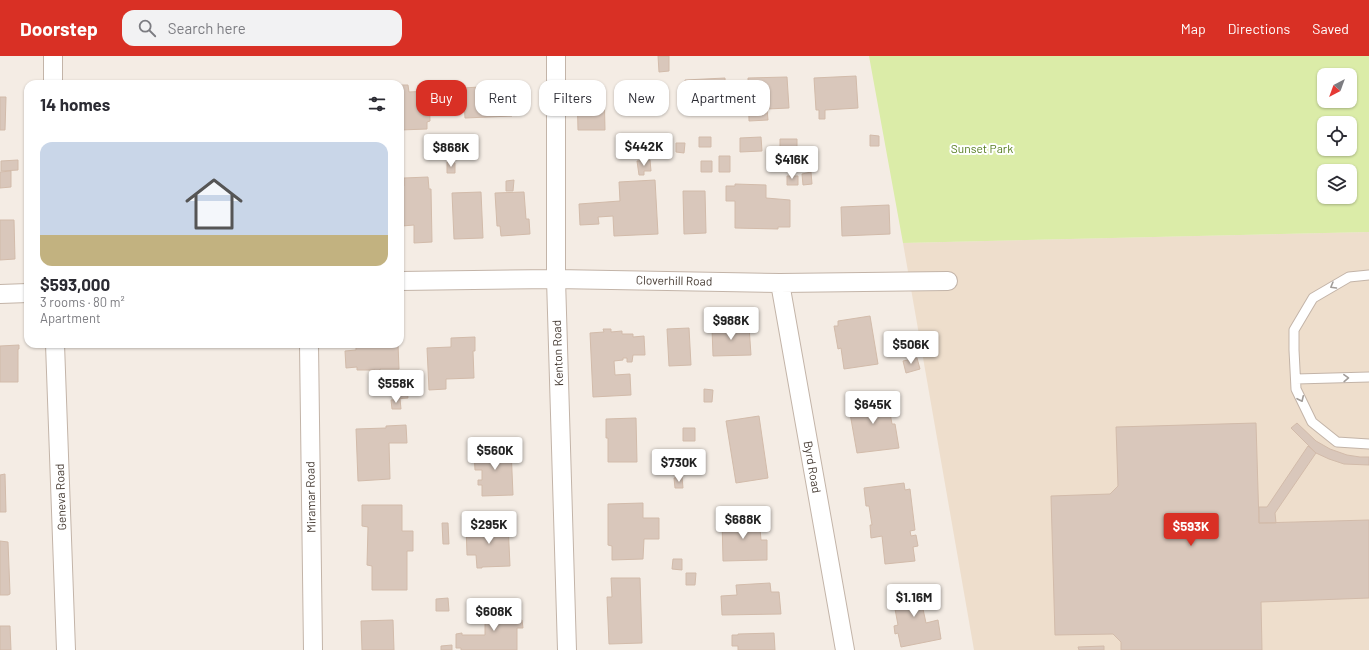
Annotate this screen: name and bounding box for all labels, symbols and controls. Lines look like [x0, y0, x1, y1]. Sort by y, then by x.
search box [122, 10, 402, 46]
text: Doorstep [20, 17, 98, 40]
icon: search [136, 17, 158, 39]
text: Search here [168, 19, 246, 37]
text: Map [1181, 20, 1206, 37]
text: Directions [1228, 20, 1290, 37]
text: Saved [1312, 20, 1349, 37]
north arrow [1317, 68, 1357, 108]
map controls [1317, 68, 1357, 204]
chip: Buy [416, 80, 467, 116]
chip: Rent [475, 80, 531, 116]
chip: Filters [539, 80, 606, 116]
chip: New [614, 80, 669, 116]
chip: Apartment [677, 80, 770, 116]
icon: filters [366, 93, 388, 115]
text: 14 homes [40, 94, 110, 114]
button: locate [1317, 116, 1357, 156]
pin: $442K [616, 133, 672, 167]
pin: $868K [423, 134, 479, 168]
text: $442K [625, 138, 663, 154]
text: $868K [433, 139, 469, 155]
park label: Sunset Park [951, 141, 1013, 155]
pin: $416K [764, 146, 820, 180]
text: $416K [775, 151, 809, 167]
button: layers [1317, 164, 1357, 204]
icon: home [178, 168, 250, 240]
street label: Cloverhill Road [636, 272, 712, 288]
text: $593,000 [40, 274, 110, 294]
one-way arrow [1330, 282, 1337, 289]
text: 3 rooms · 80 m² [40, 294, 125, 310]
pin: $988K [703, 307, 759, 341]
text: Apartment [40, 310, 101, 326]
text: $988K [713, 312, 749, 328]
street label: Kenton Road [549, 320, 565, 386]
pin: $506K [883, 331, 939, 365]
text: $506K [893, 336, 929, 352]
pin: $558K [368, 370, 424, 404]
one-way arrow [1343, 373, 1349, 382]
text: $558K [378, 375, 414, 391]
pin: $645K [845, 391, 901, 425]
one-way arrow [1296, 395, 1304, 402]
text: $645K [854, 396, 892, 412]
pin: $560K [467, 437, 523, 471]
street label: Byrd Road [802, 440, 824, 494]
text: $560K [477, 442, 513, 458]
pin: $730K [651, 449, 707, 483]
text: $730K [661, 454, 697, 470]
street label: Miramar Road [302, 461, 318, 533]
street label: Geneva Road [52, 463, 68, 531]
pin: $688K [715, 506, 771, 540]
pin: $295K [461, 511, 517, 545]
text: $688K [725, 511, 761, 527]
pin: $593K [1163, 513, 1219, 547]
text: $295K [471, 516, 507, 532]
text: $593K [1173, 518, 1209, 534]
pin: $1.16M [881, 584, 947, 618]
text: $1.16M [896, 589, 932, 605]
pin: $608K [466, 598, 522, 632]
text: $608K [476, 603, 513, 619]

